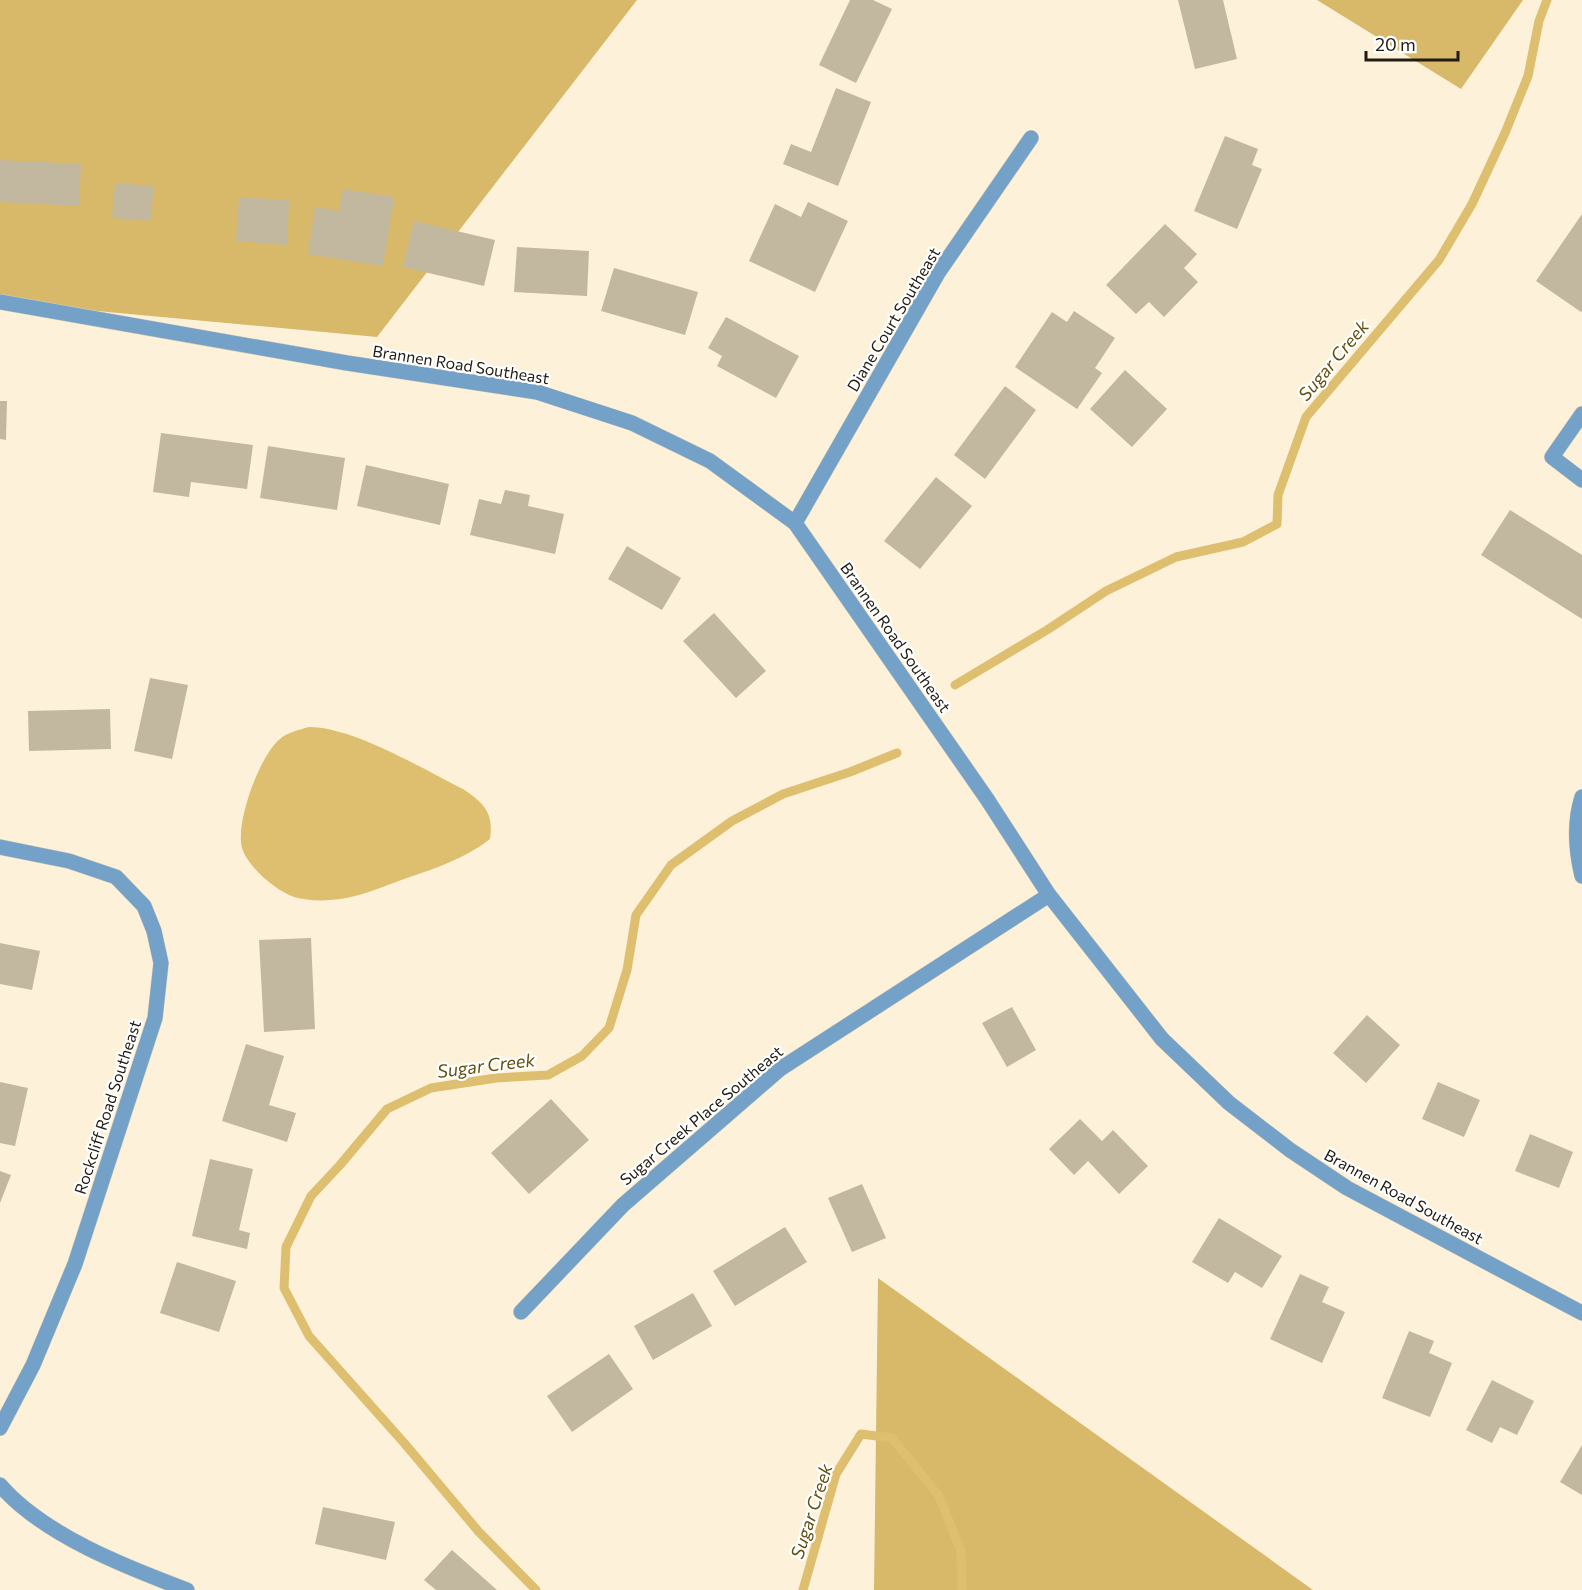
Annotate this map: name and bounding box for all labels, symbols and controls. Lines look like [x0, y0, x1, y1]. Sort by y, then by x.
scale bar [1366, 24, 1458, 62]
text: 20 m [1375, 33, 1416, 55]
street label: Diane Court Southeast [842, 243, 944, 394]
water label: Sugar Creek [1293, 314, 1374, 405]
street label: Brannen Road Southeast [371, 341, 551, 387]
street label: Brannen Road Southeast [837, 558, 955, 716]
street label: Rockcliff Road Southeast [70, 1017, 144, 1197]
street label: Sugar Creek Place Southeast [616, 1041, 787, 1189]
water label: Sugar Creek [436, 1048, 537, 1082]
street label: Brannen Road Southeast [1321, 1144, 1487, 1248]
water label: Sugar Creek [785, 1460, 837, 1561]

